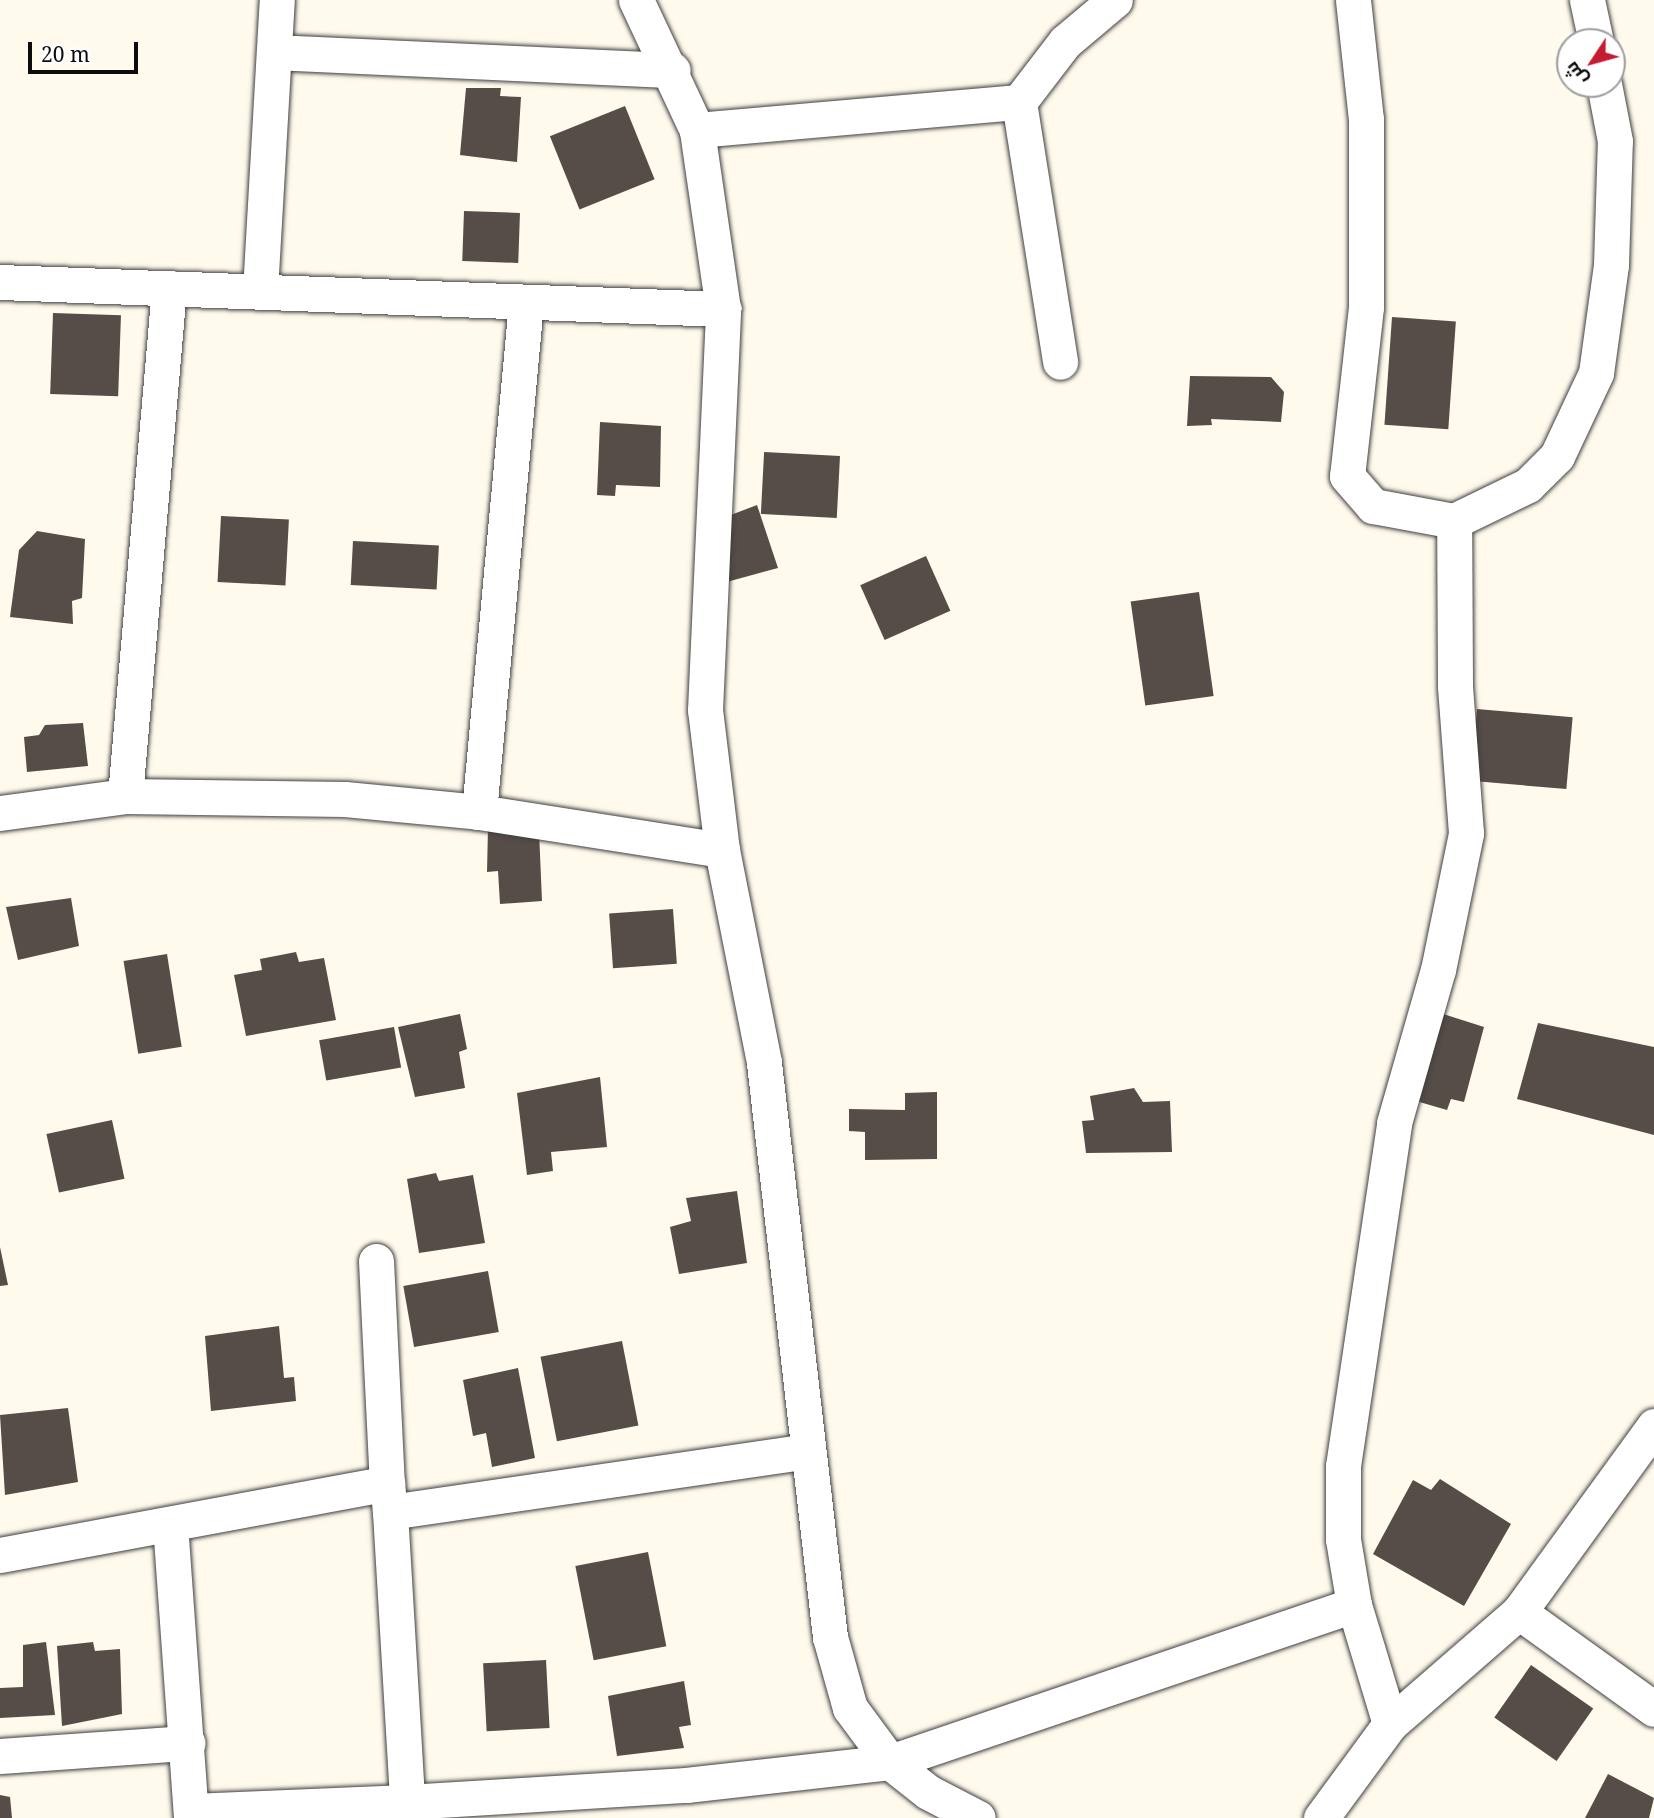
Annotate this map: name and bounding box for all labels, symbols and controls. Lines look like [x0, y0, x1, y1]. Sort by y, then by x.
scale bar [32, 28, 142, 72]
north arrow [1556, 28, 1626, 98]
text: 20 m [41, 40, 90, 68]
text: ش [1558, 57, 1593, 92]

